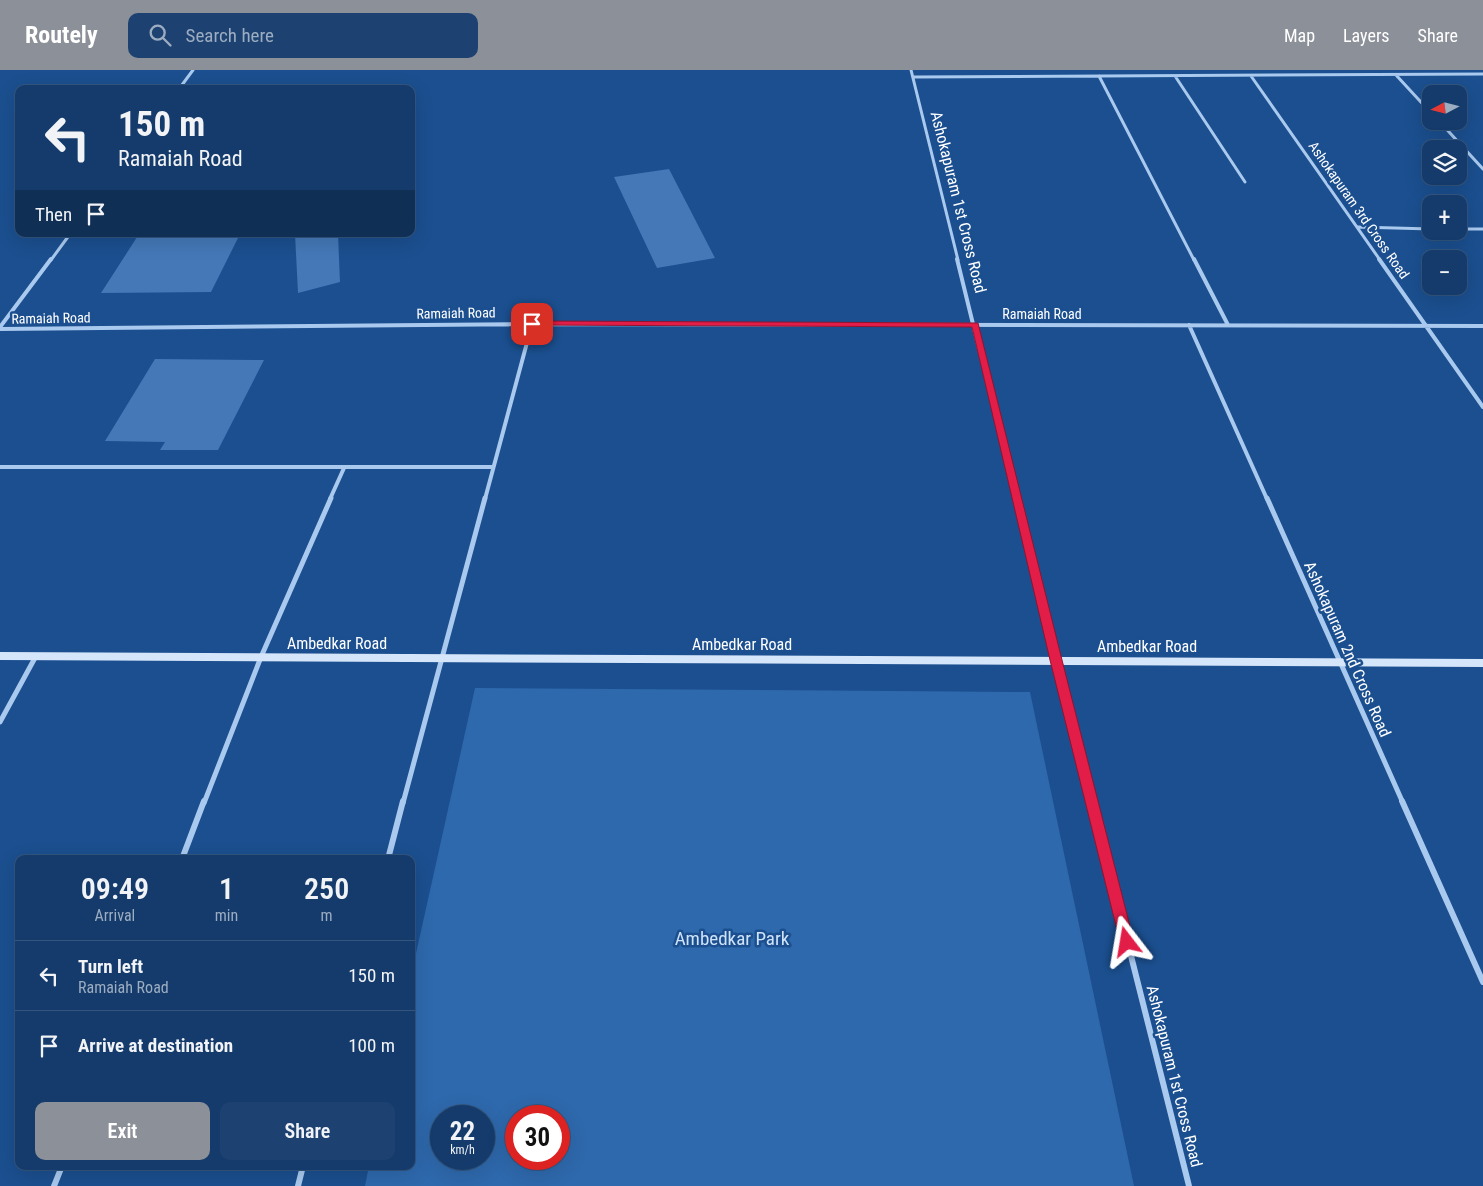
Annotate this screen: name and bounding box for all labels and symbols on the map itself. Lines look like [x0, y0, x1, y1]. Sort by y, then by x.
north arrow [1422, 85, 1468, 130]
street label: Ashokapuram 1st Cross Road [927, 109, 990, 295]
street label: Ashokapuram 3rd Cross Road [1305, 138, 1413, 282]
pin [511, 303, 553, 345]
street label: Ramaiah Road [416, 304, 496, 322]
street label: Ramaiah Road [1002, 306, 1082, 322]
street label: Ramaiah Road [11, 309, 91, 327]
street label: Ashokapuram 2nd Cross Road [1300, 558, 1395, 740]
street label: Ambedkar Road [287, 634, 387, 653]
street label: Ambedkar Road [692, 635, 792, 654]
street label: Ambedkar Road [1097, 637, 1197, 656]
position arrow [1100, 915, 1152, 967]
park label: Ambedkar Park [675, 927, 790, 950]
street label: Ashokapuram 1st Cross Road [1143, 983, 1206, 1169]
speed limit sign: 30 [505, 1105, 570, 1170]

